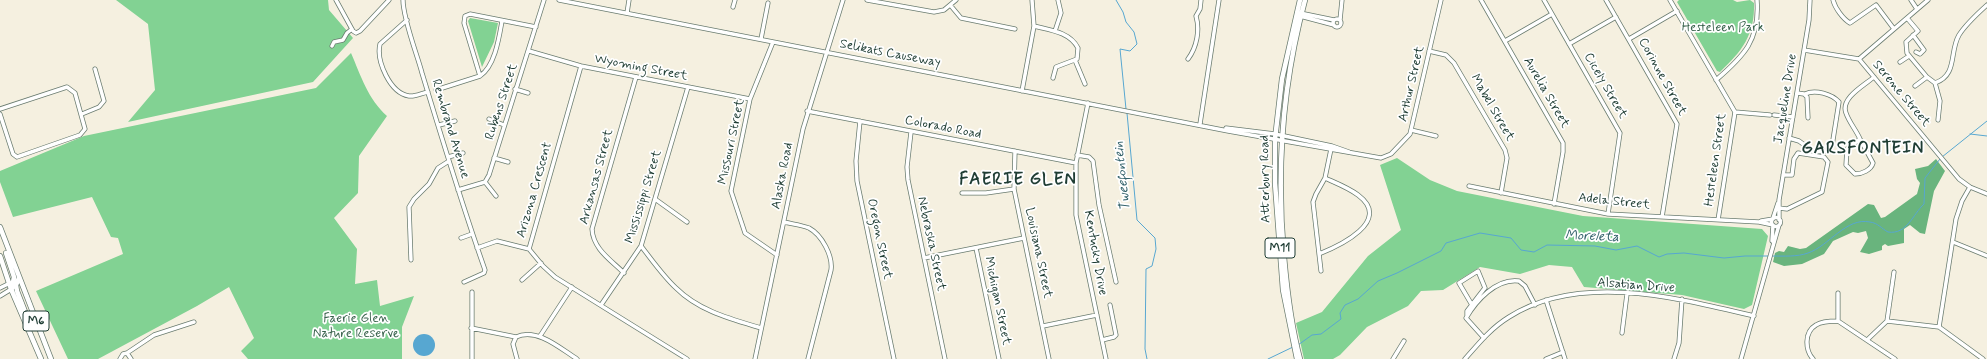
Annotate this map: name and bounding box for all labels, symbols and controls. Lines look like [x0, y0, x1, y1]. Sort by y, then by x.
park label: Hesteleen Park [1682, 20, 1764, 36]
street label: Corinne Street [1634, 35, 1690, 119]
street label: Selikats Causeway [838, 37, 942, 71]
street label: Arthur Street [1396, 45, 1428, 123]
street label: Cicely Street [1580, 50, 1630, 122]
street label: Wyoming Street [593, 51, 689, 85]
street label: Jacqueline Drive [1771, 53, 1801, 145]
street label: Aurelia Street [1519, 55, 1573, 131]
street label: Serene Street [1869, 58, 1933, 130]
street label: Rubens Street [482, 62, 522, 142]
street label: Mabel Street [1467, 72, 1517, 144]
street label: Rembrand Avenue [427, 77, 473, 181]
street label: Missouri Street [715, 98, 749, 186]
street label: Colorado Road [903, 113, 983, 143]
street label: Hesteleen Street [1702, 113, 1730, 207]
street label: Arkansas Street [577, 128, 617, 226]
street label: Atterbury Road [1257, 135, 1275, 223]
district label: GARSFONTEIN [1800, 139, 1926, 159]
street label: Arizona Crescent [514, 140, 556, 240]
water label: Tweefontein [1111, 140, 1135, 212]
street label: Alaska Road [769, 141, 797, 211]
street label: Mississippi Street [622, 148, 666, 246]
district label: FAERIE GLEN [961, 170, 1075, 190]
street label: Adela Street [1577, 190, 1651, 214]
street label: Nebraska Street [913, 195, 949, 293]
street label: Oregon Street [863, 197, 895, 281]
street label: Louisiana Street [1021, 206, 1055, 300]
street label: Kentucky Drive [1080, 209, 1110, 297]
water label: Moreleta [1565, 228, 1619, 246]
road number: M11 [1265, 238, 1295, 258]
street label: Michigan Street [980, 255, 1014, 347]
street label: Alsatian Drive [1597, 276, 1675, 296]
road number: M6 [23, 311, 49, 331]
park label: Faerie Glen Nature Reserve [313, 311, 399, 342]

